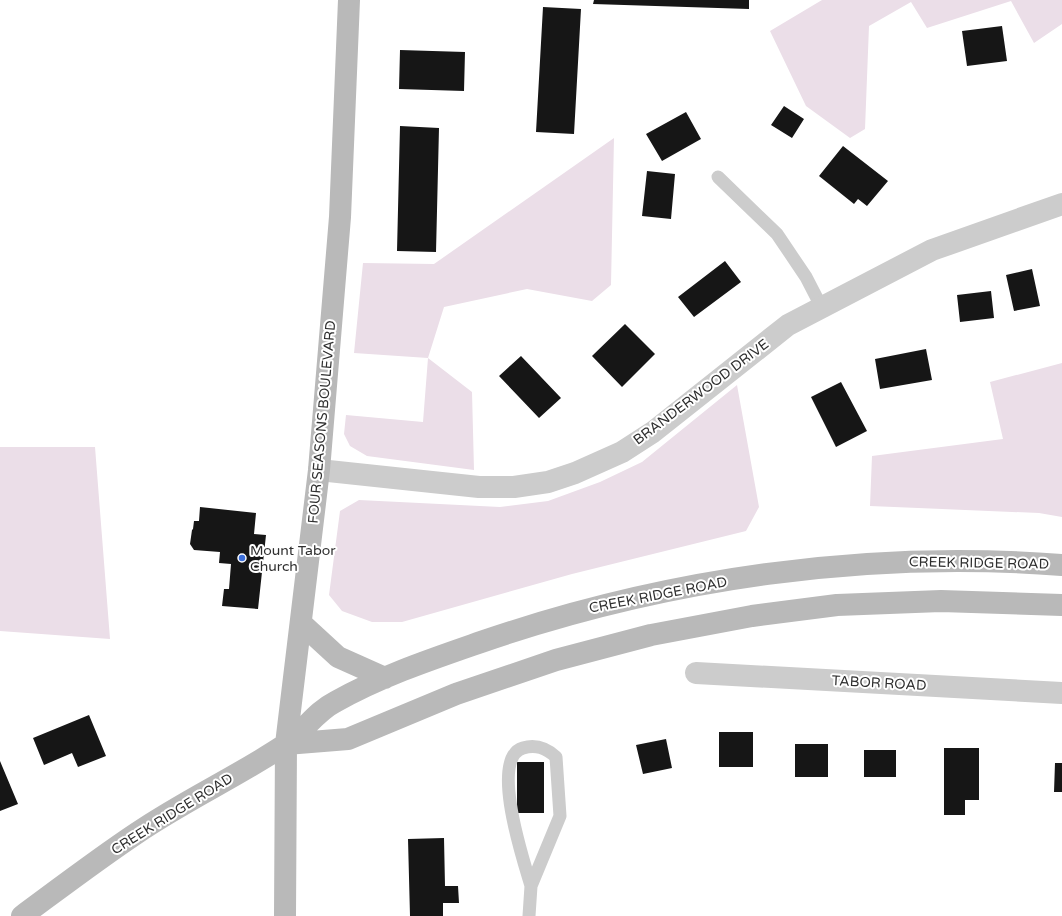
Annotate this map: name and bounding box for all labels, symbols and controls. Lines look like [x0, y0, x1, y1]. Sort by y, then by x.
street label: FOUR SEASONS BOULEVARD [305, 320, 339, 524]
street label: BRANDERWOOD DRIVE [630, 336, 772, 448]
place label: Mount Tabor Church [250, 542, 336, 575]
marker: Mount Tabor Church [237, 553, 247, 563]
street label: CREEK RIDGE ROAD [909, 553, 1049, 573]
street label: CREEK RIDGE ROAD [588, 573, 728, 617]
street label: TABOR ROAD [831, 672, 927, 694]
street label: CREEK RIDGE ROAD [108, 770, 236, 858]

